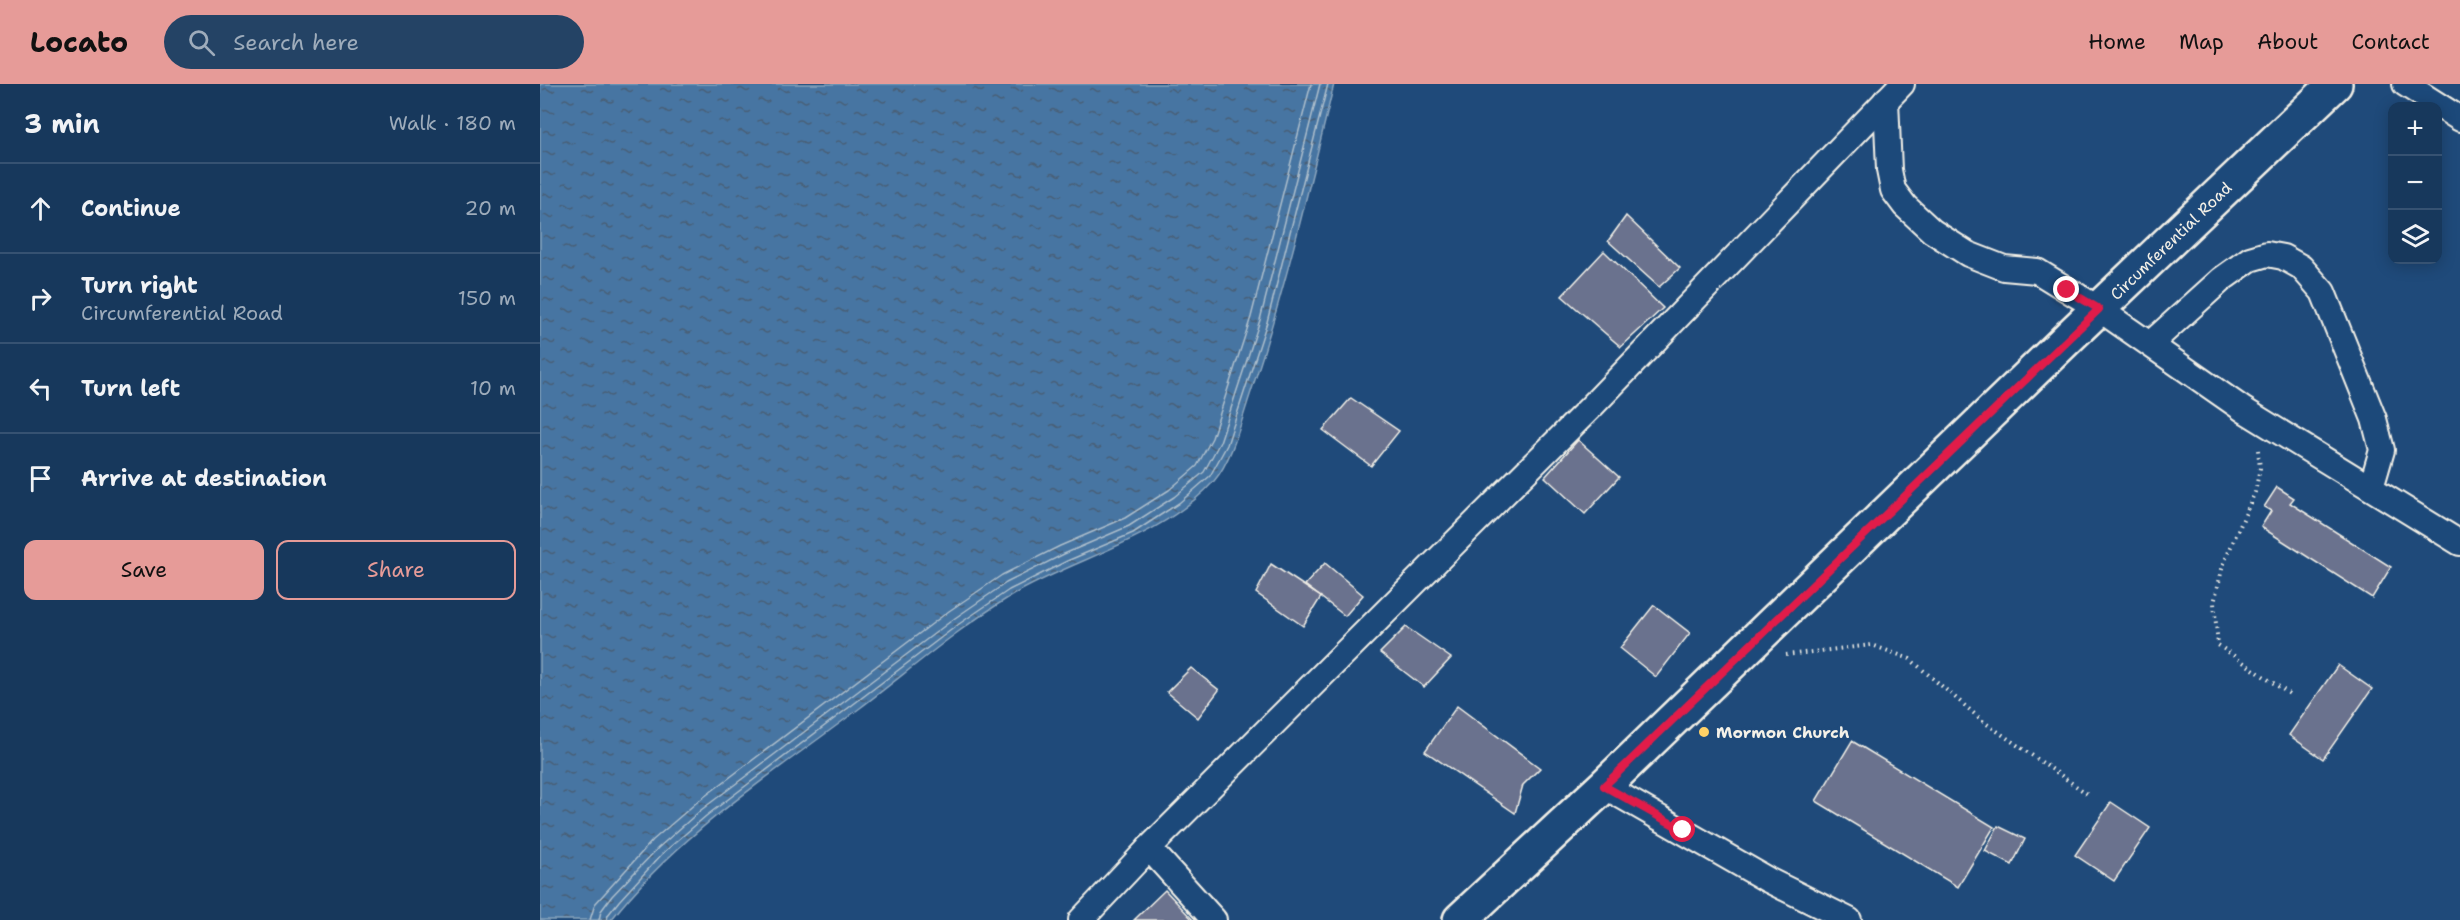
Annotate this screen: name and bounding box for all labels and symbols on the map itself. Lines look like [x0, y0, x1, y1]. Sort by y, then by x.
street label: Circumferential Road [2106, 177, 2236, 305]
route end [2053, 276, 2079, 302]
place label: Mormon Church [1716, 722, 1850, 743]
marker: Mormon Church [1697, 725, 1711, 739]
route start [1669, 816, 1695, 842]

